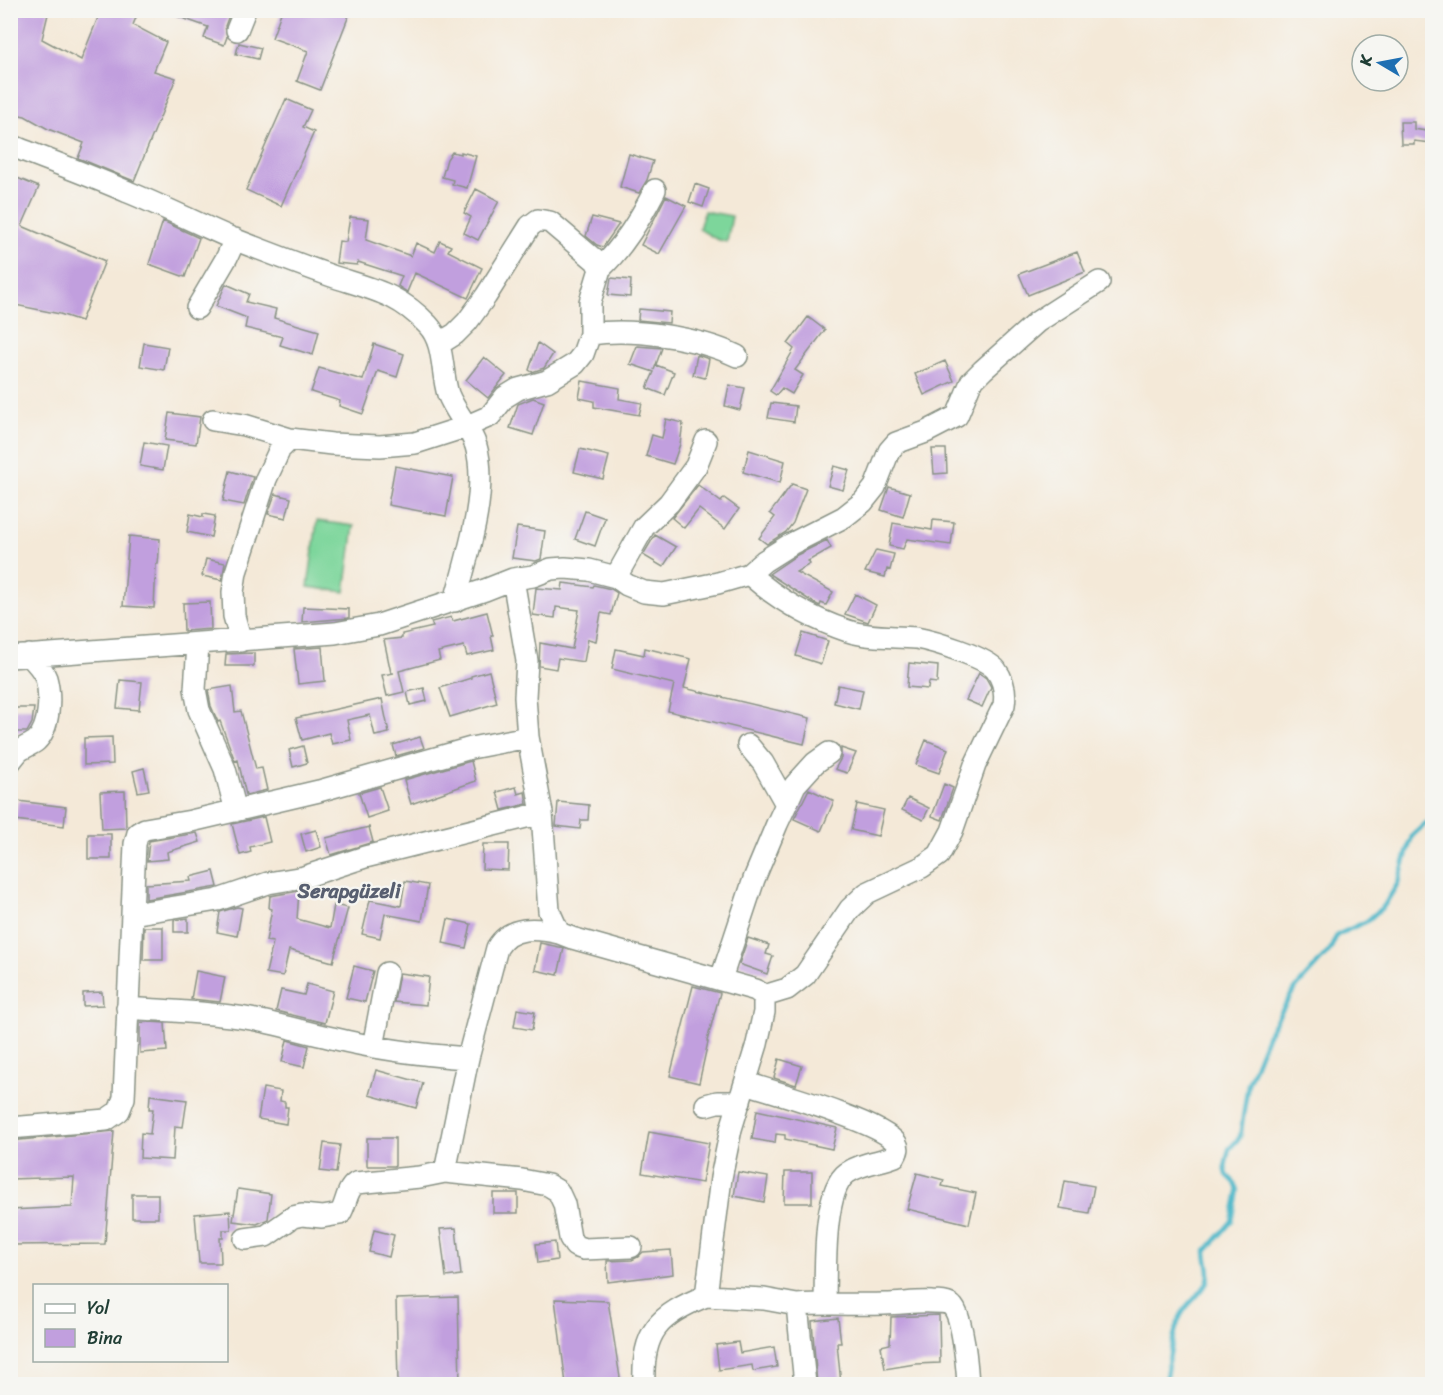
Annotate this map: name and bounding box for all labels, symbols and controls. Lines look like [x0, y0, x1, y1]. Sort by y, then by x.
north arrow [1350, 33, 1410, 93]
text: K [1350, 52, 1381, 69]
district label: Serapgüzeli [297, 874, 402, 909]
legend [33, 1284, 228, 1362]
text: Yol [87, 1292, 110, 1324]
text: Bina [87, 1322, 123, 1354]

